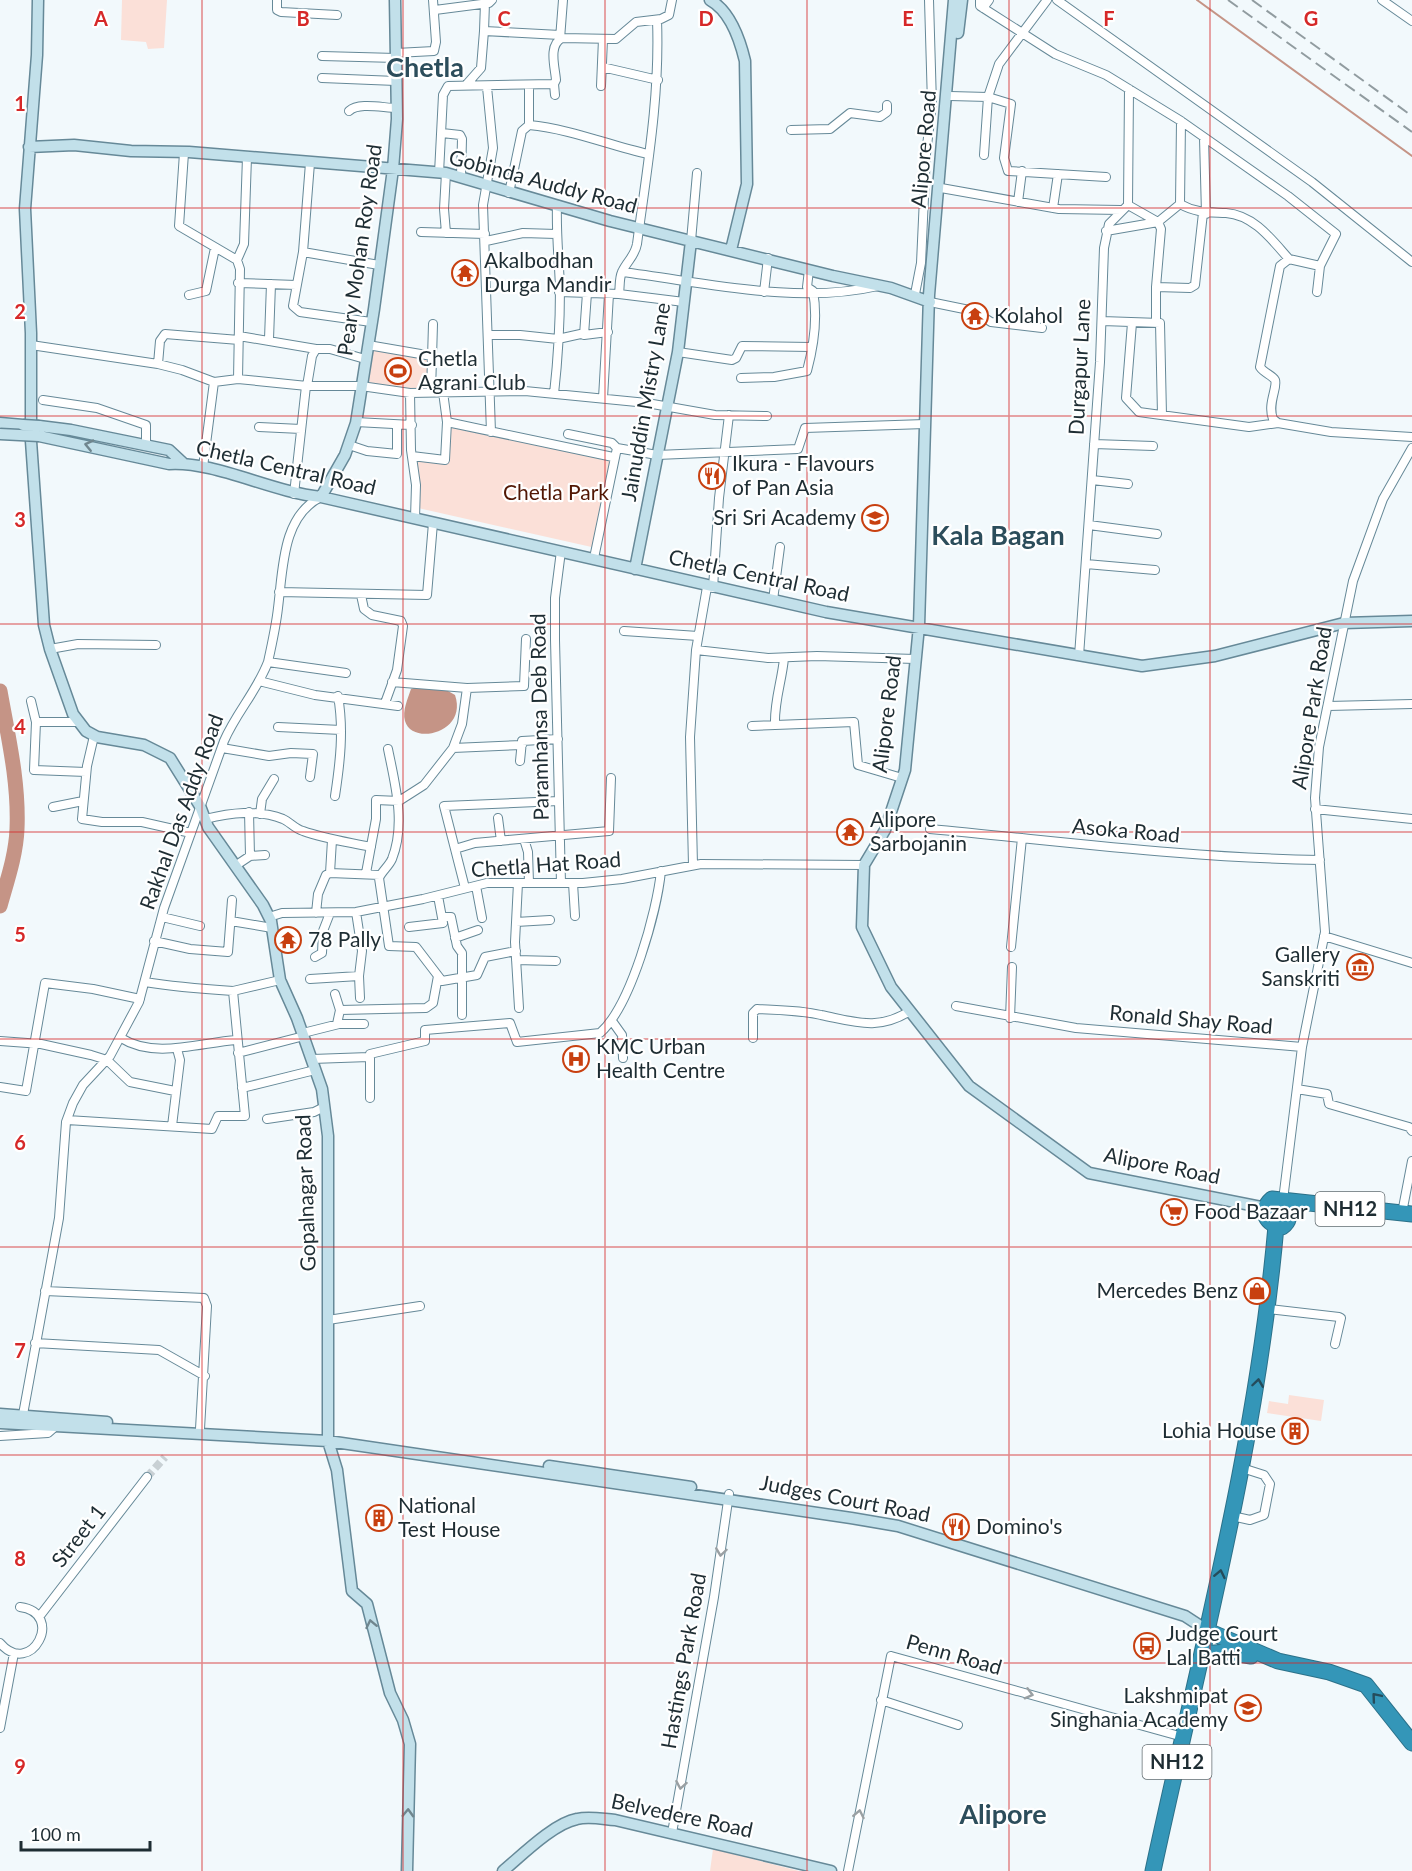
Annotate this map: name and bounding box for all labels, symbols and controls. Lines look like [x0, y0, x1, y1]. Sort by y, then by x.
text: A [93, 6, 108, 30]
text: B [296, 6, 310, 30]
text: C [497, 6, 511, 30]
text: D [698, 6, 714, 30]
text: E [902, 6, 914, 30]
text: F [1103, 6, 1115, 30]
text: G [1304, 6, 1318, 30]
district label: Chetla [386, 50, 464, 83]
street label: Alipore Road [905, 89, 940, 209]
text: 1 [14, 91, 26, 115]
street label: Peary Mohan Roy Road [331, 142, 386, 357]
street label: Gobinda Auddy Road [446, 143, 640, 218]
place label: Akalbodhan Durga Mandir [484, 247, 612, 296]
temple icon: Akalbodhan Durga Mandir [450, 258, 480, 288]
street label: Durgapur Lane [1062, 298, 1095, 436]
text: 2 [14, 299, 26, 323]
street label: Jainuddin Mistry Lane [615, 300, 674, 503]
temple icon: Kolahol [960, 301, 990, 331]
place label: Kolahol [994, 302, 1063, 327]
place label: Chetla Agrani Club [418, 345, 526, 394]
sports icon: Chetla Agrani Club [383, 356, 413, 386]
street label: Chetla Central Road [194, 434, 379, 499]
one-way arrow [85, 440, 95, 453]
place label: Ikura - Flavours of Pan Asia [732, 450, 874, 499]
restaurant icon: Ikura - Flavours of Pan Asia [697, 461, 727, 491]
park label: Chetla Park [503, 479, 609, 504]
school or university icon: Sri Sri Academy [860, 503, 890, 533]
place label: Sri Sri Academy [713, 504, 856, 529]
text: 3 [14, 507, 26, 531]
district label: Kala Bagan [931, 518, 1065, 551]
street label: Chetla Central Road [667, 543, 852, 606]
street label: Paramhansa Deb Road [524, 613, 553, 821]
street label: Alipore Park Road [1285, 625, 1336, 791]
street label: Alipore Road [866, 654, 905, 774]
street label: Rakhal Das Addy Road [134, 710, 228, 913]
text: 4 [14, 714, 26, 738]
place label: Alipore Sarbojanin [870, 806, 967, 855]
street label: Asoka Road [1071, 812, 1181, 847]
temple icon: Alipore Sarbojanin [835, 817, 865, 847]
street label: Chetla Hat Road [470, 846, 622, 881]
text: 5 [14, 922, 26, 946]
temple icon: 78 Pally [273, 925, 303, 955]
place label: 78 Pally [308, 926, 381, 951]
place label: Gallery Sanskriti [1261, 941, 1340, 990]
museum icon: Gallery Sanskriti [1345, 952, 1375, 982]
street label: Ronald Shay Road [1108, 999, 1274, 1038]
place label: KMC Urban Health Centre [596, 1033, 725, 1082]
hospital icon: KMC Urban Health Centre [561, 1044, 591, 1074]
street label: Gopalnagar Road [289, 1114, 320, 1272]
text: 6 [14, 1130, 26, 1154]
street label: Alipore Road [1102, 1141, 1223, 1188]
road number: NH12 [1316, 1192, 1384, 1226]
supermarket icon: Food Bazaar [1159, 1197, 1189, 1227]
place label: Food Bazaar [1194, 1198, 1308, 1223]
shop icon: Mercedes Benz [1242, 1276, 1272, 1306]
place label: Mercedes Benz [1097, 1277, 1238, 1302]
text: 7 [14, 1338, 26, 1362]
one-way arrow [1251, 1378, 1263, 1387]
building icon: Lohia House [1280, 1416, 1310, 1446]
place label: Lohia House [1162, 1417, 1276, 1442]
street label: Judges Court Road [758, 1469, 933, 1526]
place label: National Test House [398, 1492, 500, 1541]
street label: Street 1 [46, 1499, 110, 1571]
building icon: National Test House [364, 1503, 394, 1533]
restaurant icon: Domino's [941, 1512, 971, 1542]
place label: Domino's [976, 1513, 1062, 1538]
text: 8 [14, 1546, 26, 1570]
one-way arrow [715, 1547, 727, 1556]
one-way arrow [1213, 1569, 1226, 1579]
street label: Hastings Park Road [655, 1571, 710, 1751]
one-way arrow [365, 1619, 378, 1629]
place label: Judge Court Lal Batti [1166, 1620, 1278, 1669]
street label: Penn Road [904, 1628, 1005, 1679]
bus stop icon: Judge Court Lal Batti [1132, 1631, 1162, 1661]
place label: Lakshmipat Singhania Academy [1050, 1682, 1228, 1731]
one-way arrow [1024, 1687, 1034, 1700]
school or university icon: Lakshmipat Singhania Academy [1233, 1693, 1263, 1723]
one-way arrow [1372, 1693, 1383, 1704]
road number: NH12 [1142, 1745, 1212, 1779]
text: 9 [14, 1754, 26, 1778]
one-way arrow [675, 1780, 688, 1790]
street label: Belvedere Road [609, 1787, 755, 1842]
district label: Alipore [958, 1797, 1047, 1830]
one-way arrow [402, 1808, 415, 1817]
one-way arrow [852, 1809, 865, 1819]
scale bar [21, 1814, 150, 1852]
text: 100 m [30, 1823, 81, 1845]

